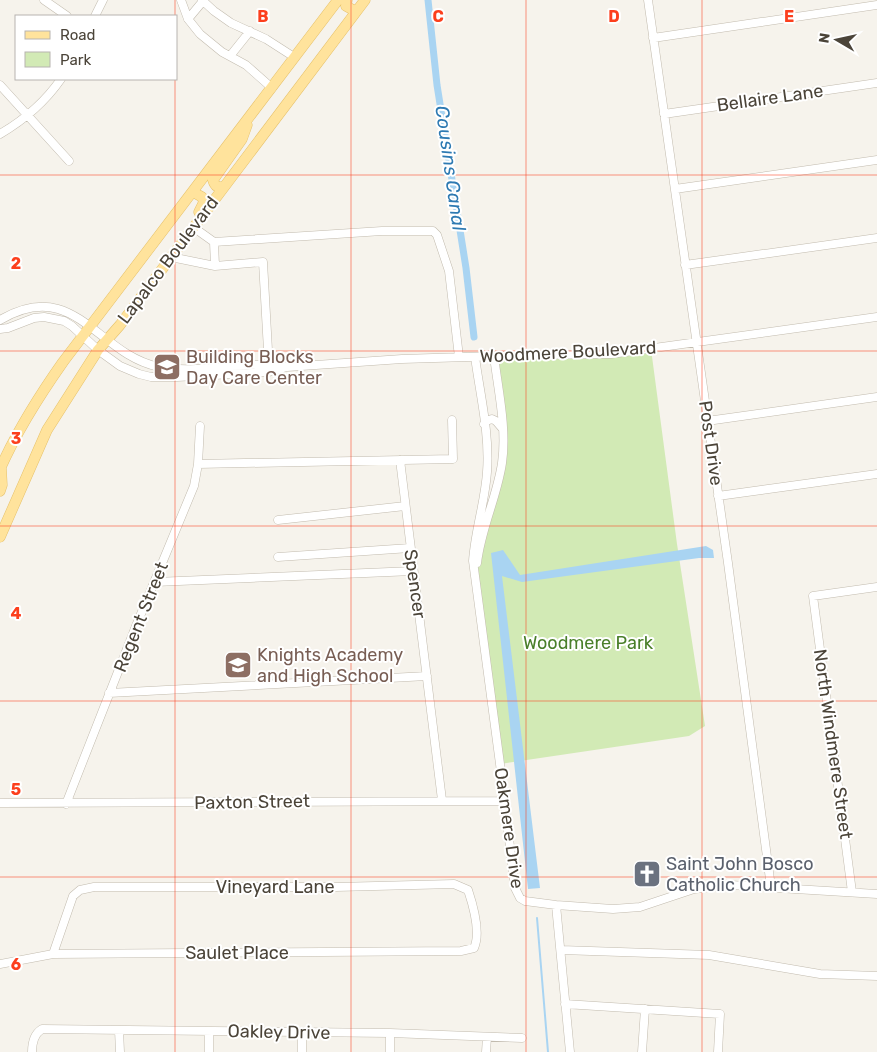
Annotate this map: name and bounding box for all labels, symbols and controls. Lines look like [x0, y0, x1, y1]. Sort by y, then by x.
text: B [257, 7, 269, 26]
text: C [432, 7, 444, 26]
text: D [608, 7, 620, 26]
text: E [784, 7, 794, 26]
legend [15, 15, 178, 80]
north arrow [812, 15, 862, 65]
text: Road [60, 26, 96, 44]
text: N [815, 32, 834, 44]
text: Park [60, 51, 91, 69]
street label: Bellaire Lane [715, 80, 825, 116]
water label: Cousins Canal [430, 104, 471, 233]
street label: Lapalco Boulevard [113, 192, 223, 328]
text: 2 [11, 254, 21, 273]
street label: Woodmere Boulevard [479, 336, 657, 368]
place label: Building Blocks Day Care Center [186, 346, 322, 389]
school or university icon: Building Blocks Day Care Center [152, 352, 182, 382]
street label: Post Drive [694, 399, 728, 487]
text: 3 [11, 429, 21, 448]
street label: Spencer [399, 548, 431, 620]
street label: Regent Street [109, 559, 173, 675]
text: 4 [11, 604, 22, 623]
park label: Woodmere Park [523, 632, 654, 654]
place label: Knights Academy and High School [257, 644, 403, 687]
street label: North Windmere Street [809, 648, 857, 840]
school or university icon: Knights Academy and High School [223, 650, 253, 680]
street label: Oakmere Drive [490, 766, 528, 890]
text: 5 [11, 780, 21, 799]
street label: Paxton Street [194, 790, 310, 814]
place label: Saint John Bosco Catholic Church [666, 853, 814, 896]
church icon: Saint John Bosco Catholic Church [632, 859, 662, 889]
street label: Vineyard Lane [215, 876, 335, 898]
street label: Saulet Place [185, 942, 289, 964]
text: 6 [11, 955, 21, 974]
street label: Oakley Drive [227, 1020, 331, 1044]

